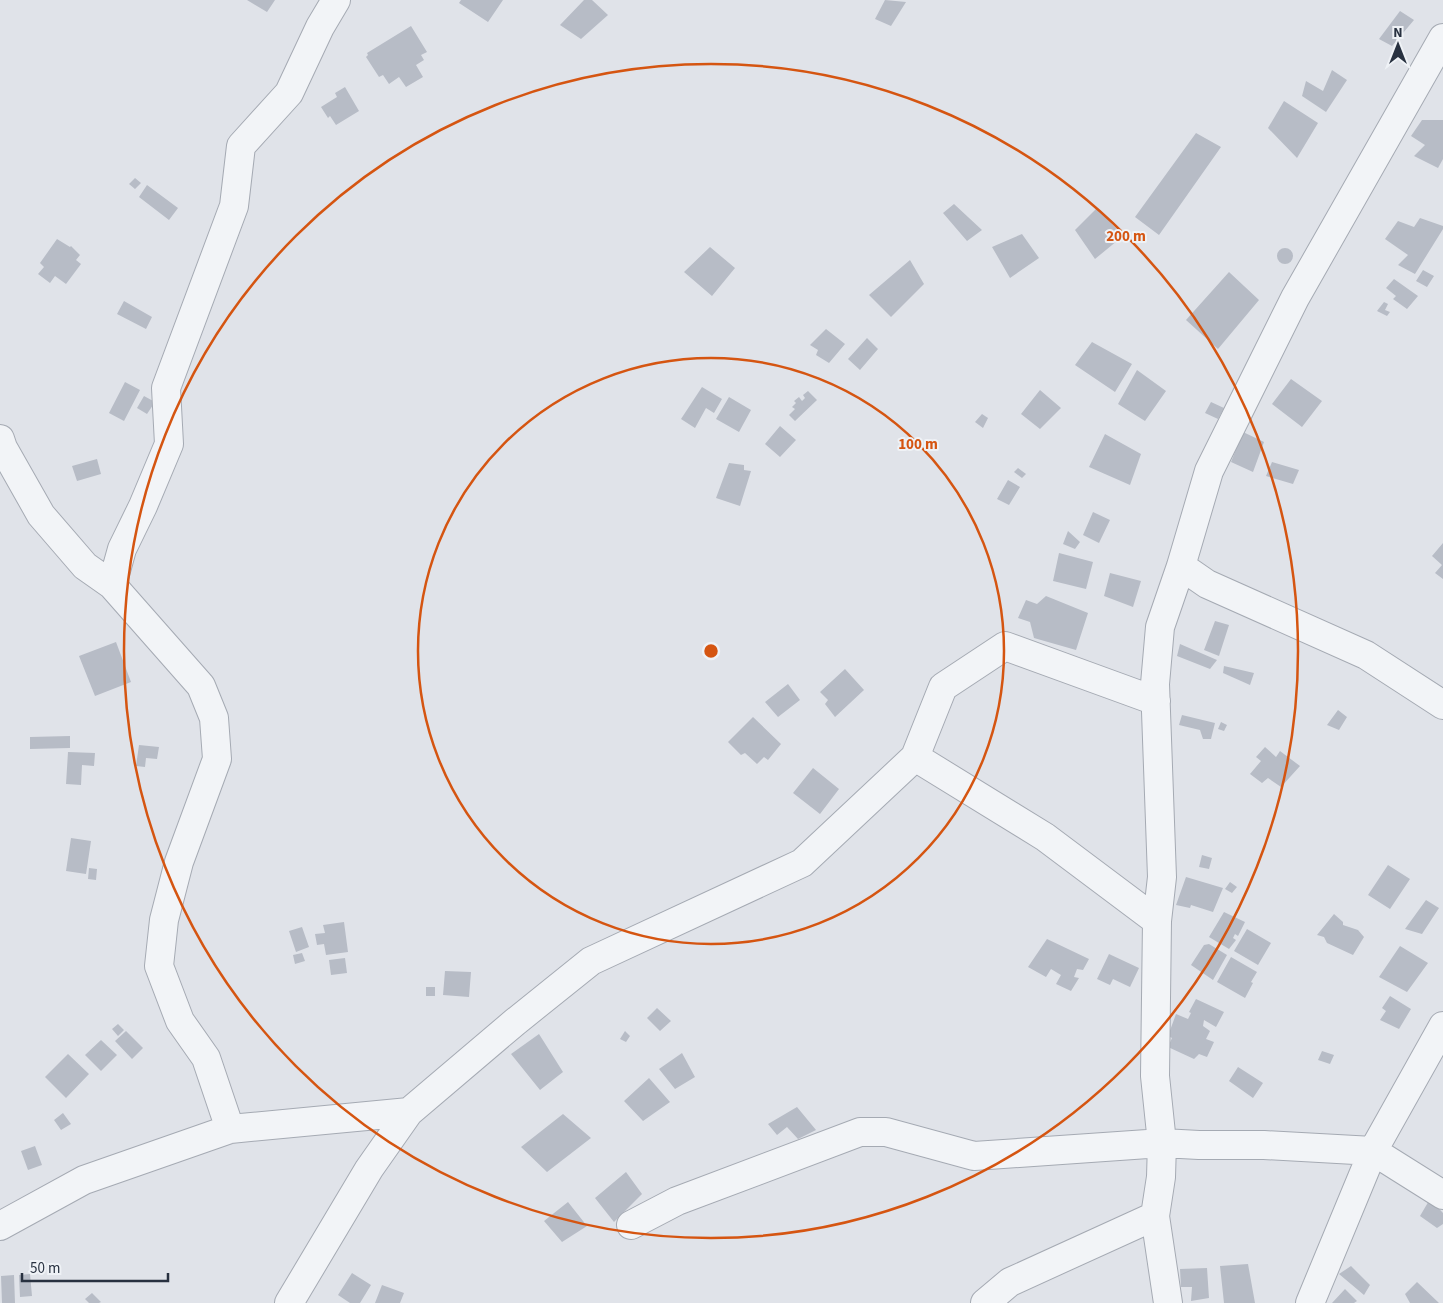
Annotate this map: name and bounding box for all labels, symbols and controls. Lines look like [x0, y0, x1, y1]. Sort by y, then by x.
north arrow [1373, 20, 1423, 70]
text: N [1393, 23, 1403, 43]
text: 200 m [1106, 226, 1146, 247]
text: 100 m [898, 434, 938, 455]
centre of rings [702, 642, 720, 660]
scale bar [22, 1250, 169, 1282]
text: 50 m [30, 1258, 60, 1279]

